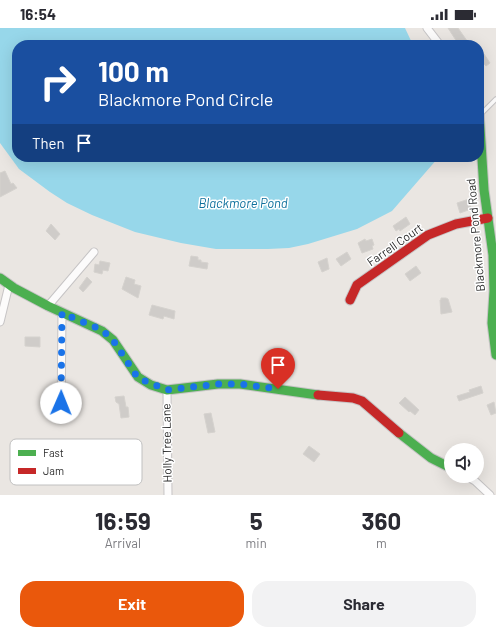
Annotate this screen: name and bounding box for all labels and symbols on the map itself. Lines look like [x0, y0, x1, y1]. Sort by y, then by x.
street label: Blackmore Pond Road [463, 178, 487, 292]
water label: Blackmore Pond [198, 195, 288, 211]
street label: Farrell Court [364, 220, 425, 268]
pin [261, 348, 295, 389]
position arrow [40, 382, 82, 424]
street label: Holly Tree Lane [158, 403, 174, 483]
legend [10, 439, 142, 485]
text: Fast [43, 446, 64, 459]
text: Jam [43, 464, 64, 477]

